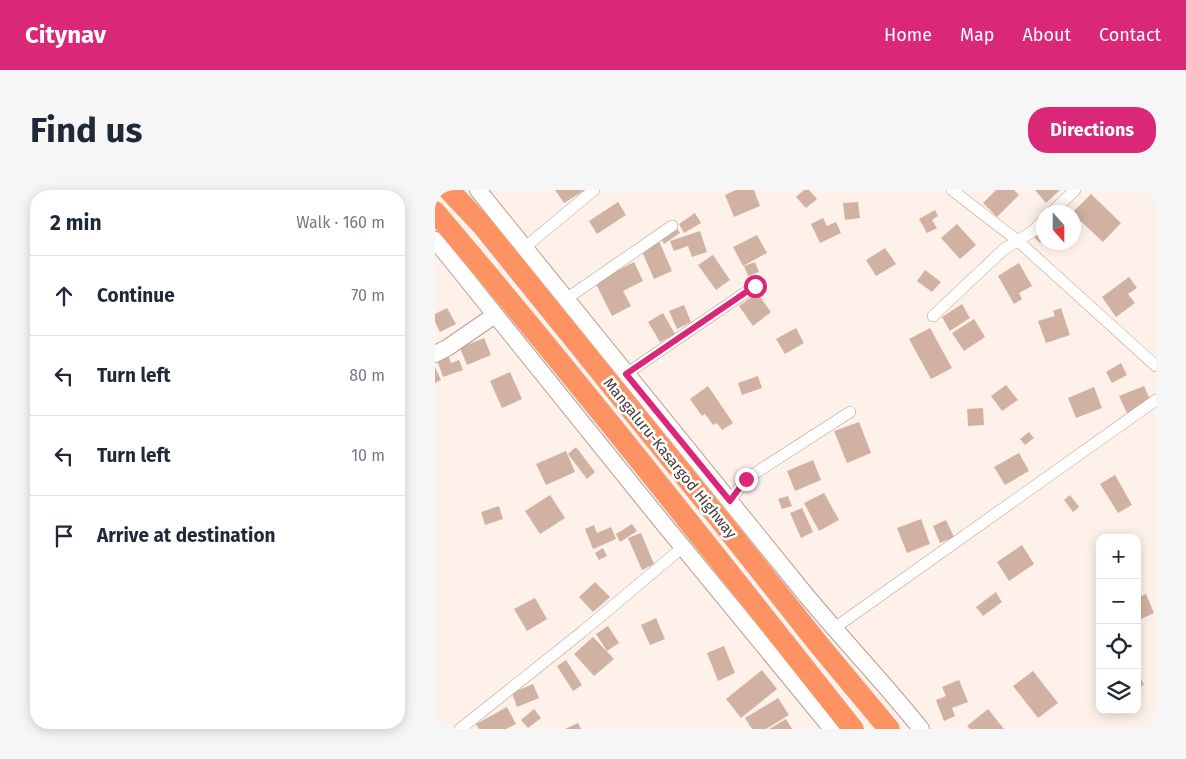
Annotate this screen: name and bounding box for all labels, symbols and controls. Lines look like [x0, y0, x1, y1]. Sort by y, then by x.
text: Citynav [25, 21, 106, 49]
text: Home [884, 24, 932, 46]
text: Map [960, 24, 994, 46]
text: About [1022, 24, 1071, 46]
text: Contact [1099, 24, 1161, 46]
button: Directions [1028, 107, 1156, 153]
text: Find us [30, 109, 142, 151]
north arrow [1036, 205, 1081, 250]
text: 2 min [50, 210, 102, 236]
text: Walk · 160 m [296, 213, 385, 232]
route start [744, 275, 767, 298]
icon: ahead [50, 282, 78, 310]
text: Continue [97, 284, 175, 307]
text: 70 m [351, 286, 385, 305]
icon: left [50, 362, 78, 390]
text: Turn left [97, 364, 171, 387]
text: 80 m [349, 366, 385, 385]
street label: Mangaluru-Kasargod Highway [600, 374, 741, 542]
icon: left [50, 442, 78, 470]
text: Turn left [97, 444, 171, 467]
text: 10 m [351, 446, 385, 465]
route end [735, 468, 758, 491]
icon: arrive [50, 522, 78, 550]
text: Arrive at destination [97, 524, 276, 547]
map controls [1096, 534, 1141, 714]
button: + [1096, 534, 1141, 579]
button: − [1096, 579, 1141, 624]
button: locate [1096, 624, 1141, 669]
button: layers [1096, 669, 1141, 714]

